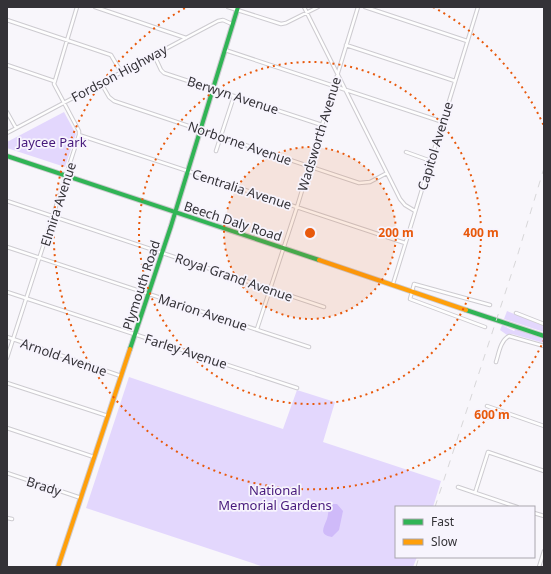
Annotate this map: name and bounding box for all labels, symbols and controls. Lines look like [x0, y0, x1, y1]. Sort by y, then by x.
street label: Fordson Highway [68, 40, 171, 106]
street label: Berwyn Avenue [185, 72, 281, 118]
street label: Wadsworth Avenue [293, 75, 345, 193]
street label: Capitol Avenue [413, 99, 457, 193]
street label: Norborne Avenue [186, 117, 294, 169]
park label: Jaycee Park [15, 133, 87, 151]
street label: Elmira Avenue [36, 160, 80, 248]
street label: Centralia Avenue [190, 164, 294, 214]
street label: Beech Daly Road [182, 197, 284, 245]
text: 200 m [378, 224, 414, 241]
text: 400 m [463, 224, 499, 241]
centre of rings [303, 226, 317, 240]
street label: Plymouth Road [118, 238, 164, 332]
street label: Royal Grand Avenue [173, 248, 295, 306]
street label: Marion Avenue [156, 289, 250, 335]
street label: Farley Avenue [143, 329, 229, 373]
street label: Arnold Avenue [19, 334, 109, 380]
text: 600 m [474, 406, 510, 423]
street label: Brady [24, 472, 64, 500]
park label: National Memorial Gardens [218, 481, 332, 514]
legend [395, 506, 535, 558]
text: Fast [431, 513, 455, 530]
text: Slow [431, 533, 458, 550]

